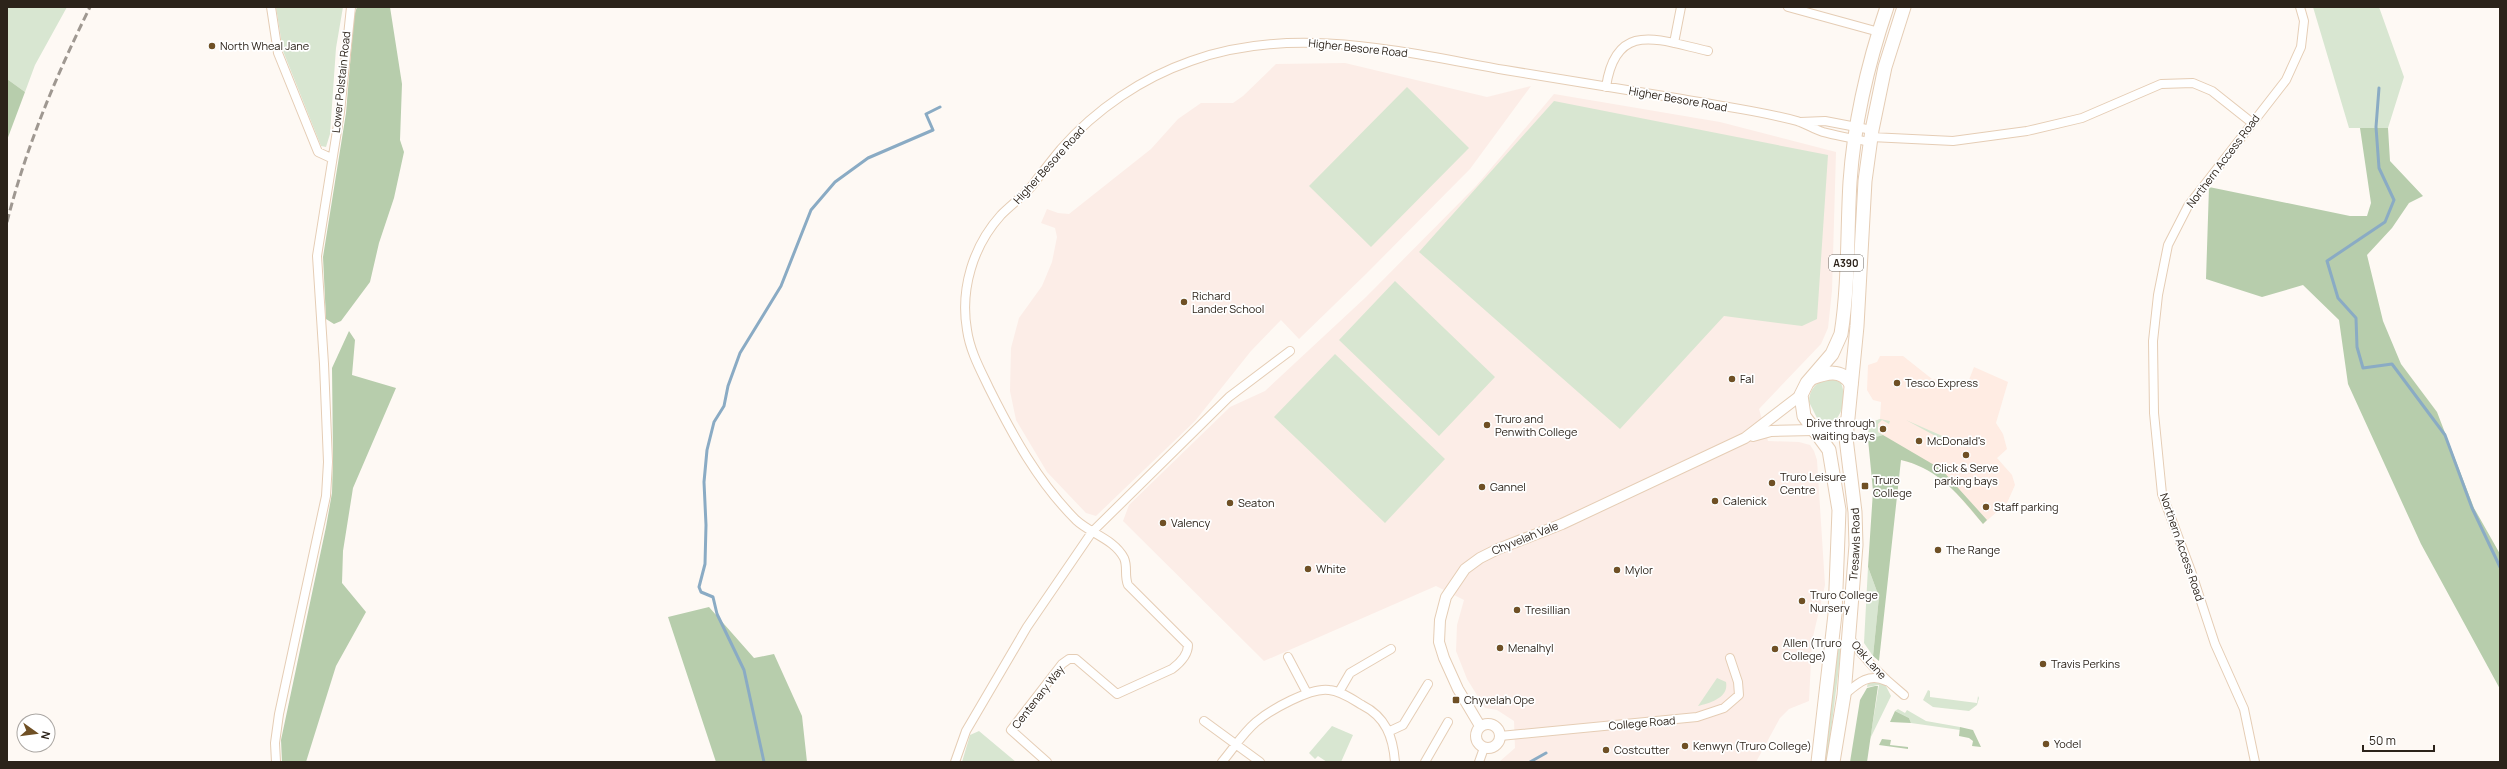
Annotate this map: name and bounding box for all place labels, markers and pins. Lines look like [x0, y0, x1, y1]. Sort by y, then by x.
place label: North Wheal Jane [220, 38, 310, 53]
marker: North Wheal Jane [207, 41, 217, 51]
place label: Richard Lander School [1192, 288, 1264, 316]
marker: Richard Lander School [1179, 297, 1189, 307]
place label: Fal [1740, 371, 1754, 386]
marker: Fal [1727, 374, 1737, 384]
place label: Tesco Express [1905, 375, 1978, 390]
marker: Tesco Express [1892, 378, 1902, 388]
place label: Truro and Penwith College [1495, 411, 1578, 439]
place label: Drive through waiting bays [1806, 415, 1875, 443]
marker: Truro and Penwith College [1482, 420, 1492, 430]
marker: Drive through waiting bays [1878, 424, 1888, 434]
place label: McDonald's [1927, 433, 1985, 448]
marker: McDonald's [1914, 436, 1924, 446]
marker: Click & Serve parking bays [1961, 450, 1971, 460]
place label: Click & Serve parking bays [1933, 460, 1999, 488]
place label: Truro Leisure Centre [1780, 469, 1847, 497]
place label: Truro College [1873, 472, 1912, 500]
marker: Truro Leisure Centre [1767, 478, 1777, 488]
place label: Gannel [1490, 479, 1526, 494]
marker: Truro College [1860, 481, 1870, 491]
marker: Gannel [1477, 482, 1487, 492]
place label: Calenick [1723, 493, 1767, 508]
place label: Seaton [1238, 495, 1274, 510]
marker: Calenick [1710, 496, 1720, 506]
marker: Seaton [1225, 498, 1235, 508]
place label: Staff parking [1994, 499, 2058, 514]
marker: Staff parking [1981, 502, 1991, 512]
place label: Valency [1171, 515, 1210, 530]
marker: Valency [1158, 518, 1168, 528]
place label: The Range [1946, 542, 2001, 557]
marker: The Range [1933, 545, 1943, 555]
place label: White [1316, 561, 1347, 576]
place label: Mylor [1625, 562, 1653, 577]
marker: White [1303, 564, 1313, 574]
marker: Mylor [1612, 565, 1622, 575]
place label: Truro College Nursery [1810, 587, 1879, 615]
marker: Truro College Nursery [1797, 596, 1807, 606]
place label: Tresillian [1525, 602, 1570, 617]
marker: Tresillian [1512, 605, 1522, 615]
place label: Allen (Truro College) [1783, 635, 1842, 663]
place label: Menalhyl [1508, 640, 1554, 655]
marker: Menalhyl [1495, 643, 1505, 653]
marker: Allen (Truro College) [1770, 644, 1780, 654]
place label: Travis Perkins [2051, 656, 2120, 671]
marker: Travis Perkins [2038, 659, 2048, 669]
place label: Chyvelah Ope [1464, 692, 1535, 707]
marker: Chyvelah Ope [1451, 695, 1461, 705]
place label: Yodel [2054, 736, 2081, 751]
place label: Kenwyn (Truro College) [1693, 738, 1812, 753]
marker: Yodel [2041, 739, 2051, 749]
marker: Kenwyn (Truro College) [1680, 741, 1690, 751]
place label: Costcutter [1614, 742, 1669, 757]
marker: Costcutter [1601, 745, 1611, 755]

